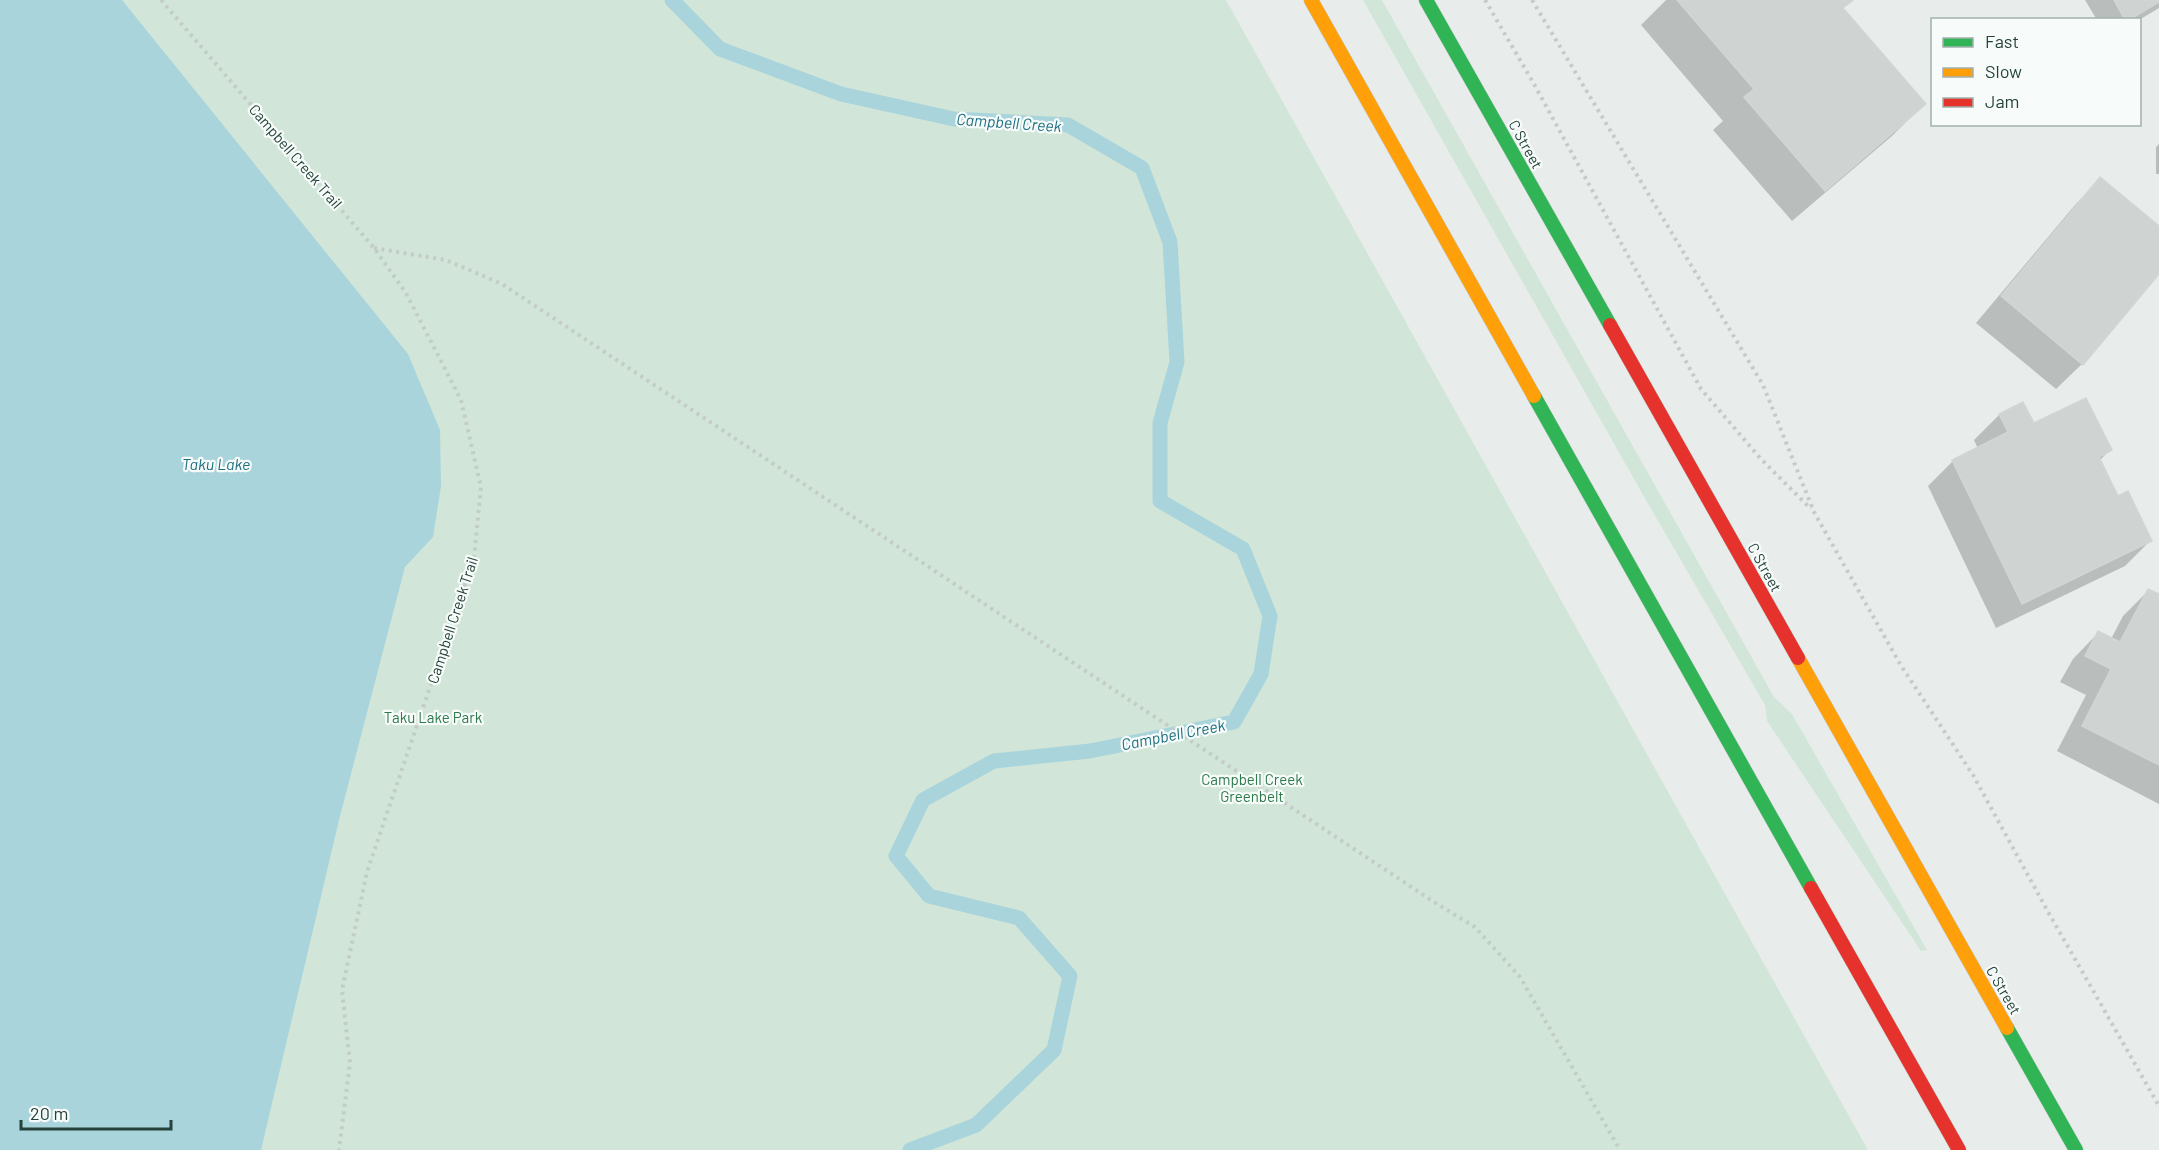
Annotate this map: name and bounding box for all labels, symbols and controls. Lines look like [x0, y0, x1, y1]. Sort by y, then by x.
legend [1931, 18, 2141, 126]
text: Fast [1985, 30, 2019, 52]
text: Slow [1985, 60, 2022, 82]
text: Jam [1985, 90, 2019, 112]
street label: Campbell Creek Trail [246, 100, 346, 212]
water label: Campbell Creek [956, 109, 1062, 135]
street label: C Street [1505, 116, 1547, 172]
water label: Taku Lake [182, 454, 250, 473]
street label: C Street [1744, 539, 1786, 595]
street label: Campbell Creek Trail [423, 554, 481, 686]
park label: Taku Lake Park [384, 708, 483, 726]
water label: Campbell Creek [1120, 715, 1227, 753]
park label: Campbell Creek Greenbelt [1201, 770, 1303, 805]
street label: C Street [1983, 963, 2025, 1017]
scale bar [21, 1093, 171, 1131]
text: 20 m [30, 1102, 68, 1124]

